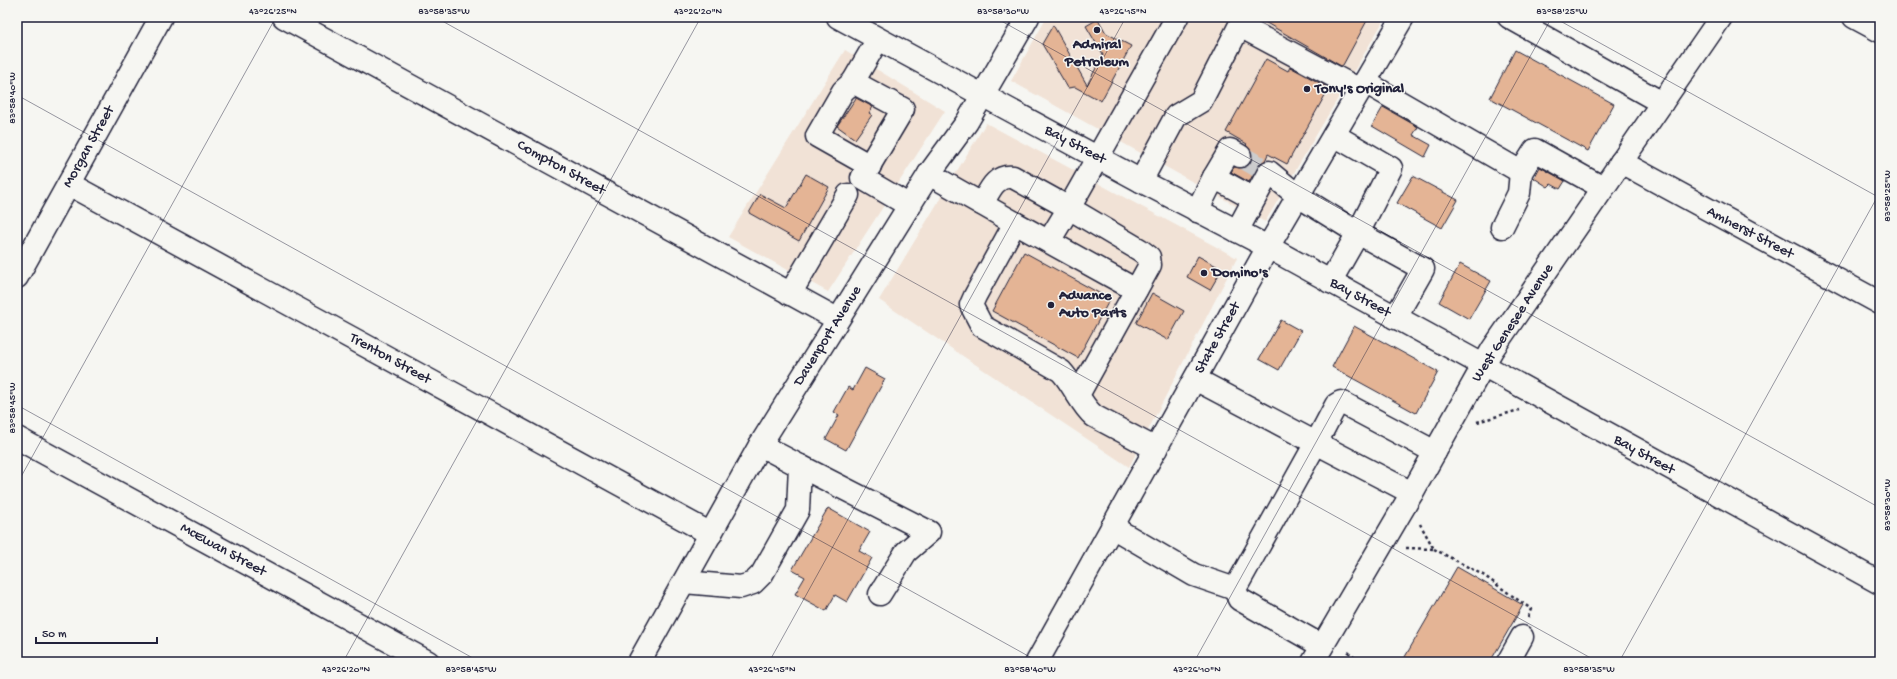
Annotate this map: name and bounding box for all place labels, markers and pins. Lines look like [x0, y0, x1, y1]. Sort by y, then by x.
marker: Admiral Petroleum [1092, 25, 1102, 35]
place label: Admiral Petroleum [1064, 36, 1129, 71]
place label: Tony's Original [1314, 80, 1405, 98]
marker: Tony's Original [1302, 84, 1312, 94]
place label: Domino's [1210, 264, 1269, 282]
marker: Domino's [1199, 268, 1209, 278]
place label: Advance Auto Parts [1058, 287, 1127, 322]
marker: Advance Auto Parts [1046, 300, 1056, 310]

